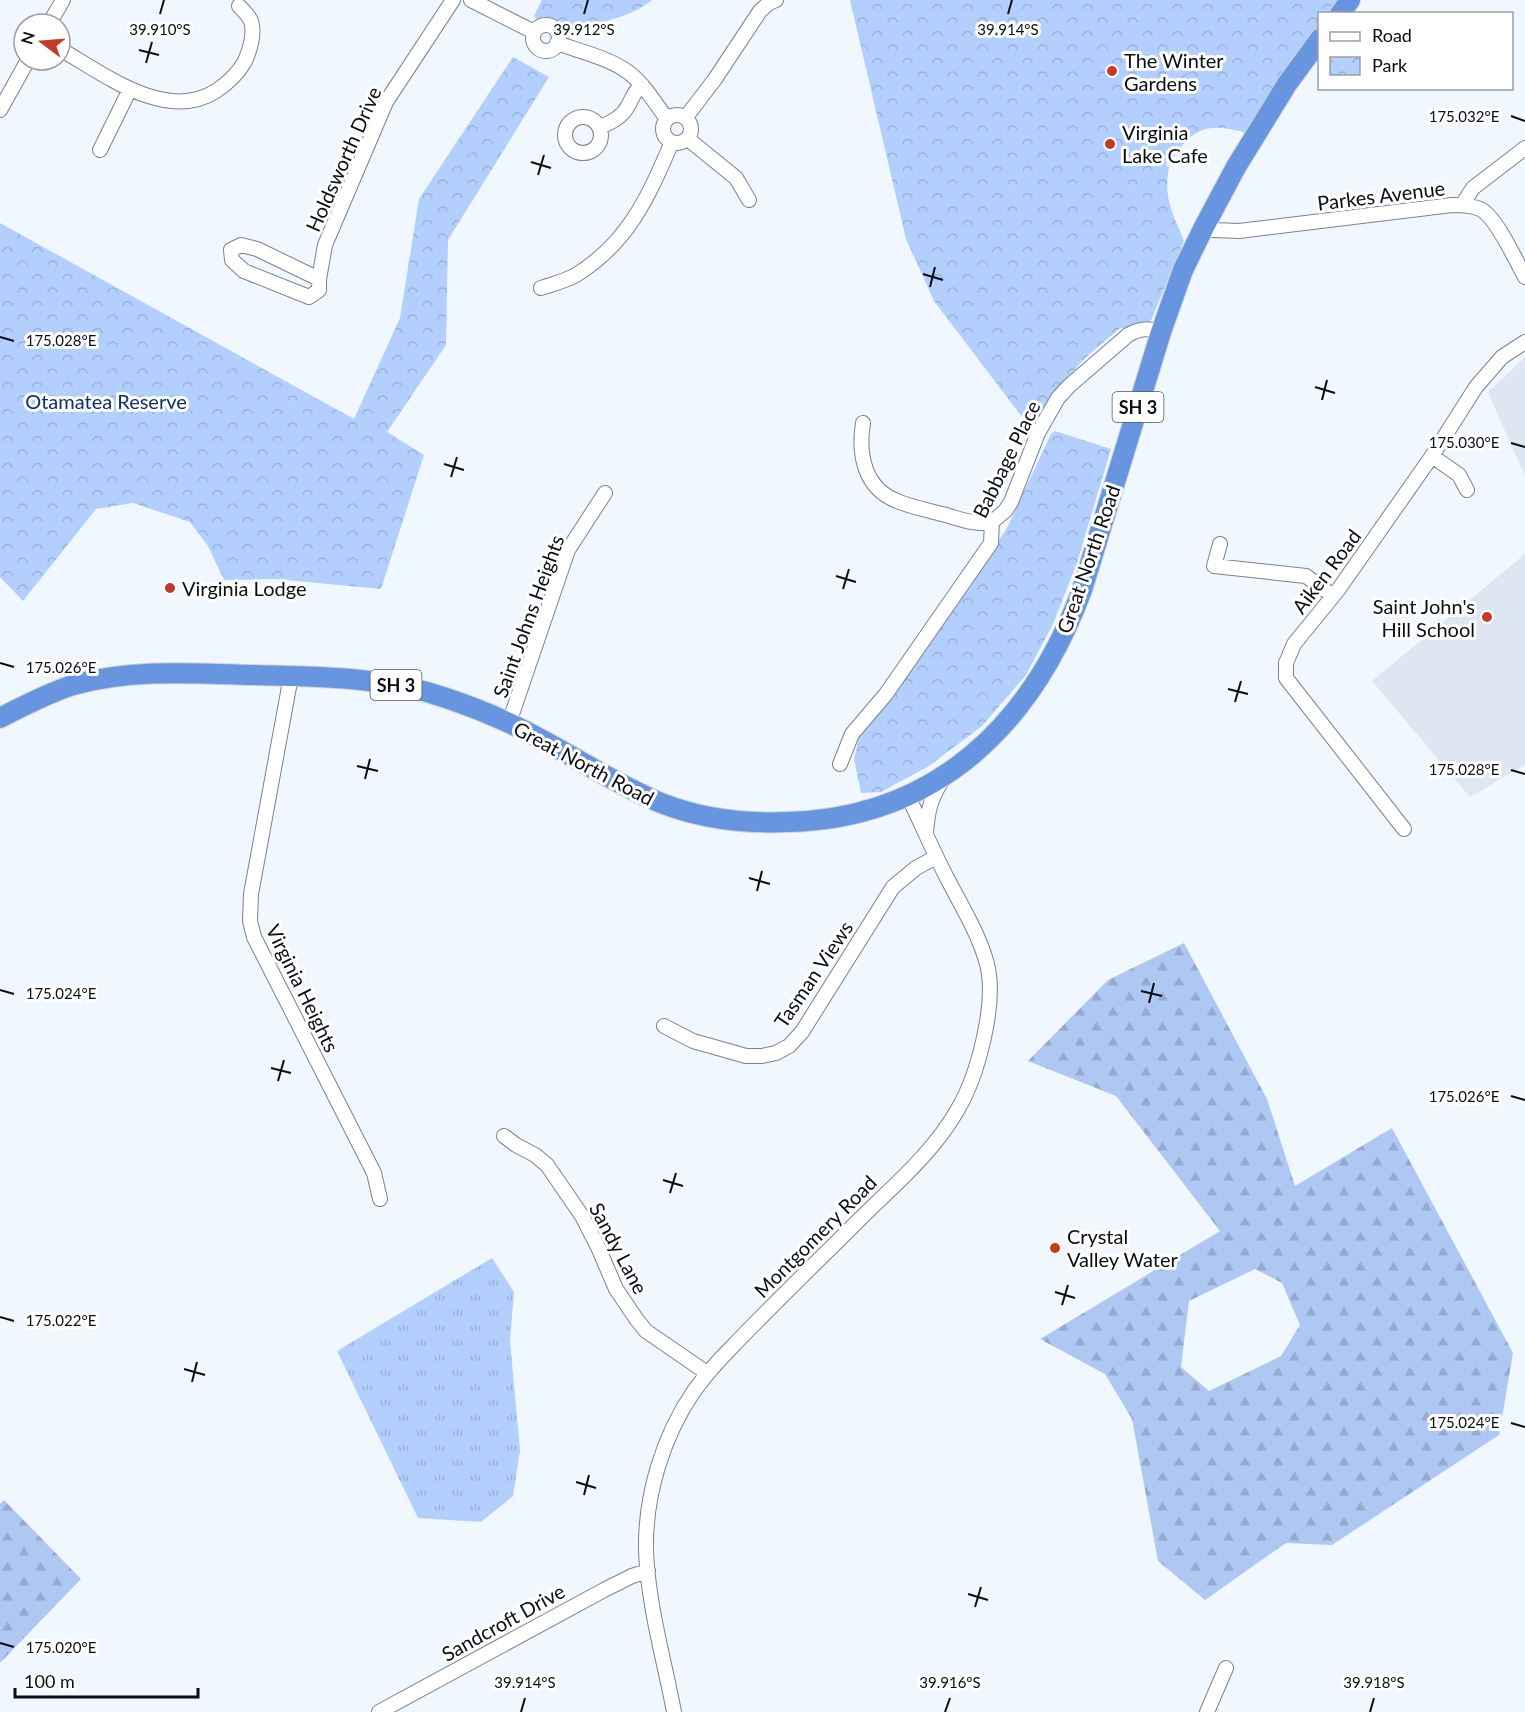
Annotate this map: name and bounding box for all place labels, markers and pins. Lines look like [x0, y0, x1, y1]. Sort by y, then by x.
place label: The Winter Gardens [1124, 48, 1224, 95]
marker: The Winter Gardens [1105, 64, 1119, 78]
place label: Virginia Lake Cafe [1122, 120, 1208, 167]
marker: Virginia Lake Cafe [1103, 137, 1117, 151]
place label: Virginia Lodge [182, 576, 307, 600]
marker: Virginia Lodge [163, 581, 177, 595]
place label: Saint John's Hill School [1373, 594, 1475, 641]
marker: Saint John's Hill School [1480, 610, 1494, 624]
place label: Crystal Valley Water [1067, 1224, 1178, 1271]
marker: Crystal Valley Water [1048, 1241, 1062, 1255]

